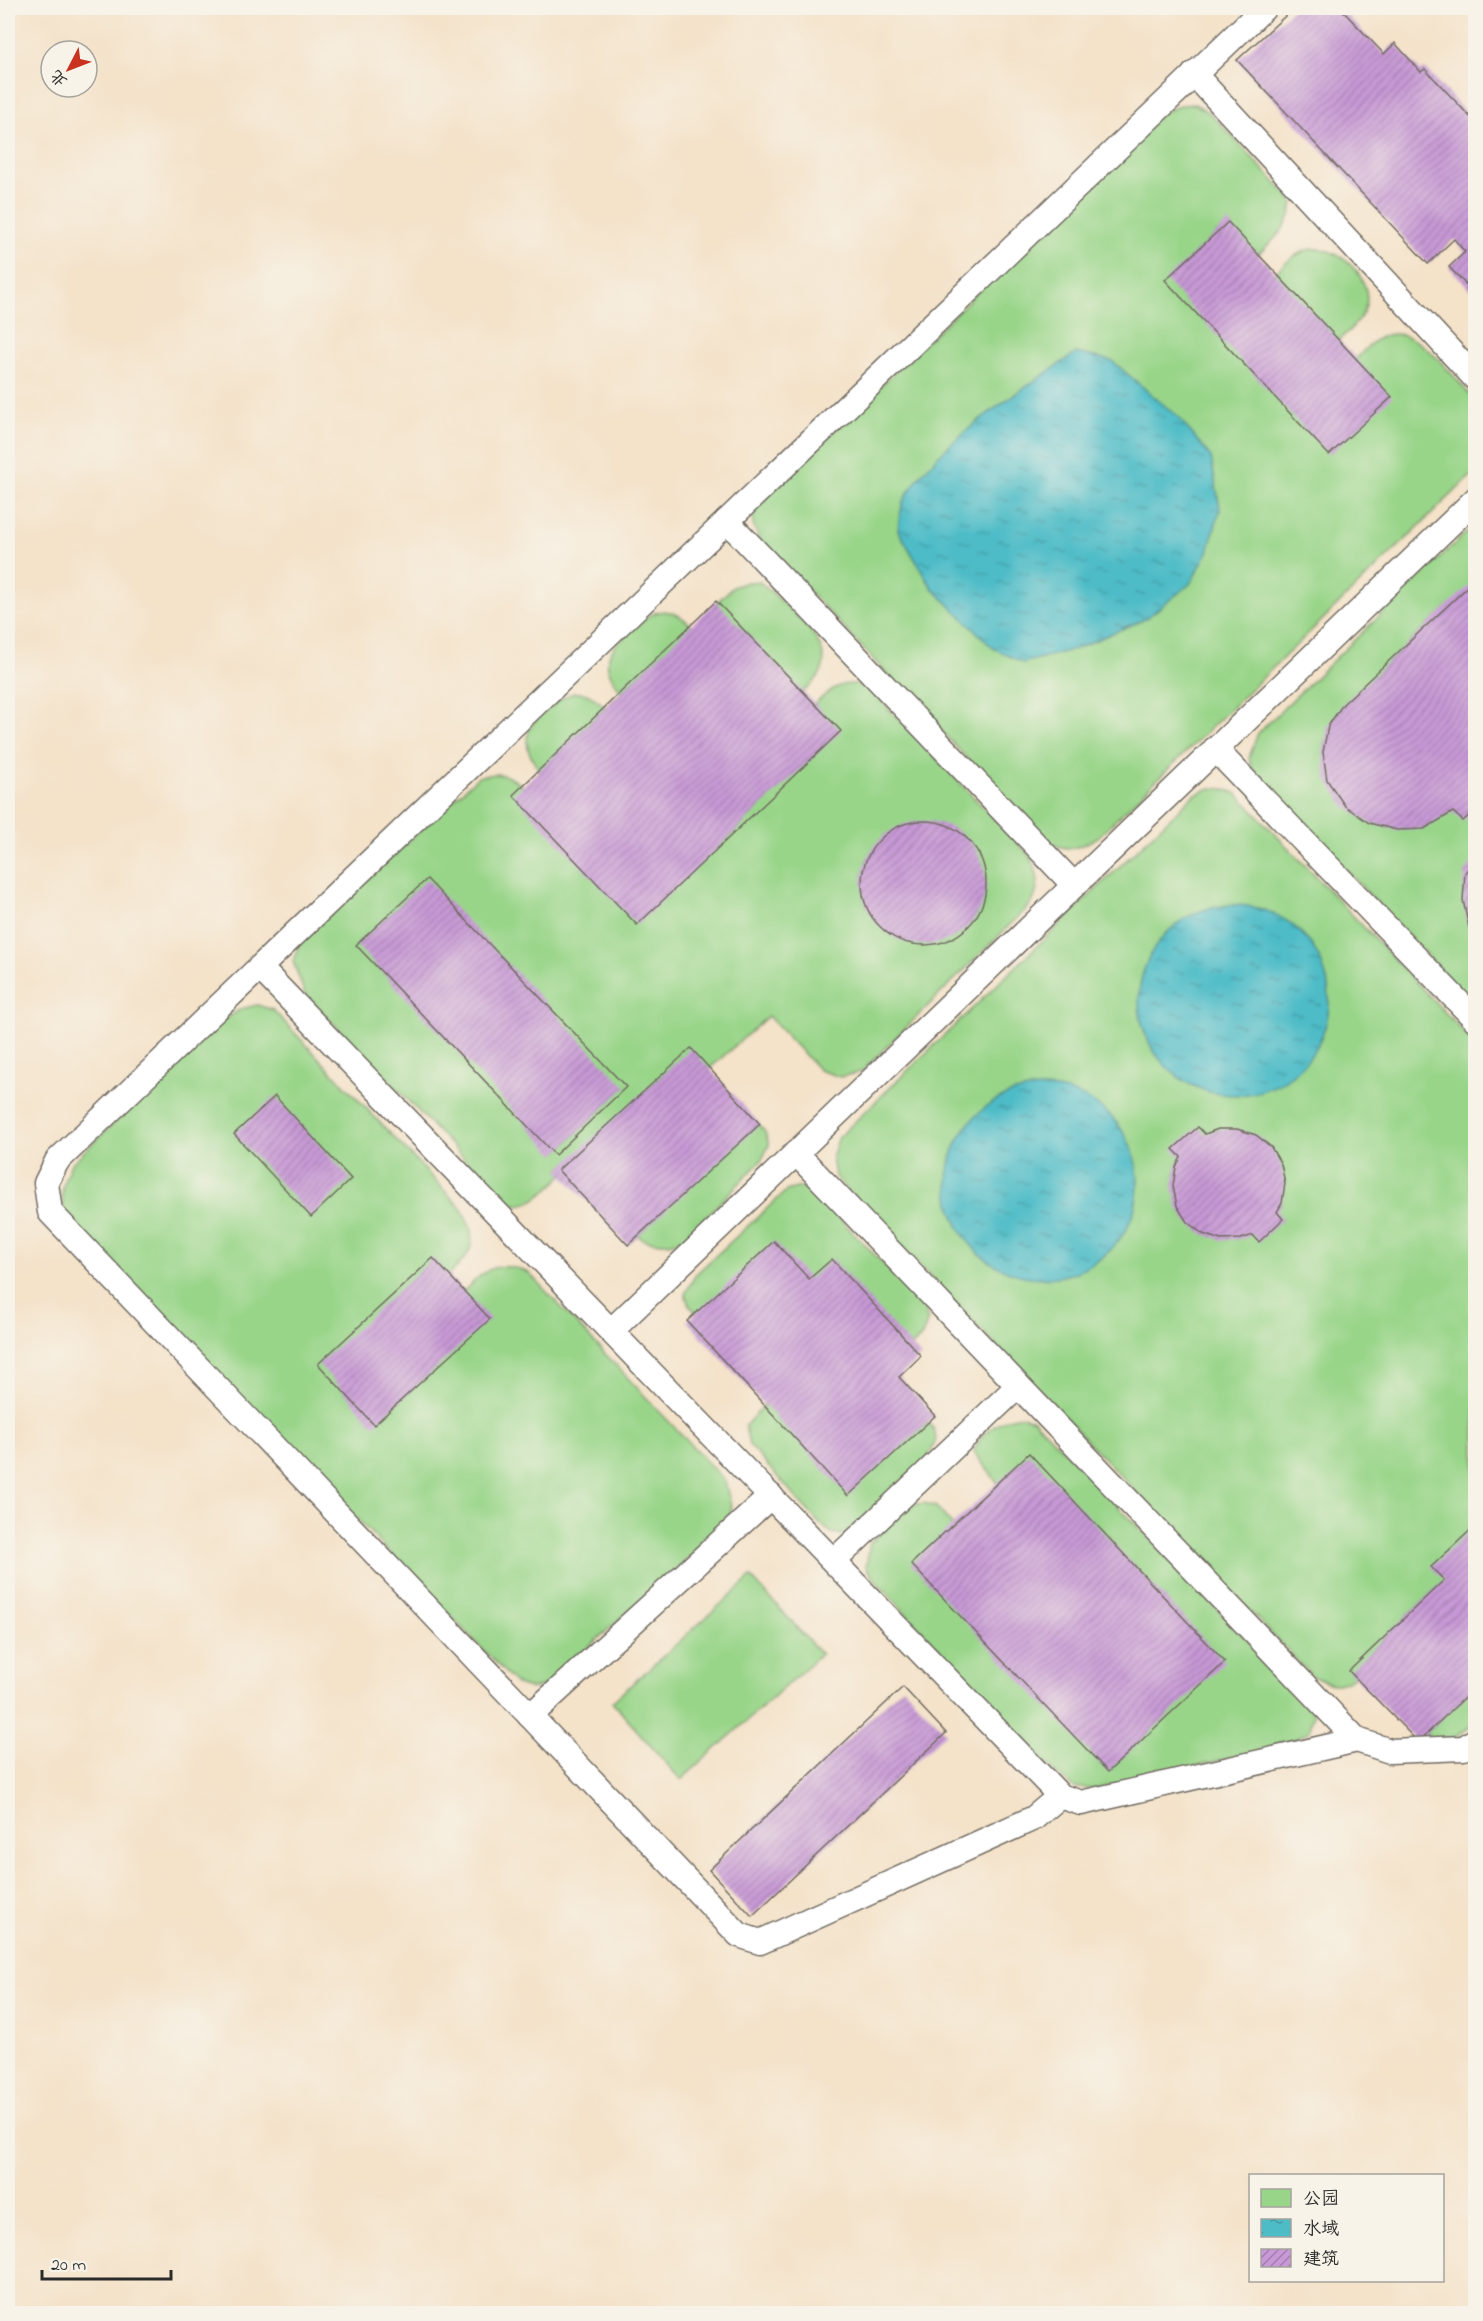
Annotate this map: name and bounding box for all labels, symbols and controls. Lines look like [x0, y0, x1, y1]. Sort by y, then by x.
north arrow [39, 39, 99, 99]
text: 北 [45, 64, 74, 92]
legend [1249, 2174, 1444, 2282]
text: 公园 [1303, 2187, 1339, 2213]
text: 水域 [1303, 2217, 1339, 2243]
scale bar [42, 2243, 171, 2281]
text: 建筑 [1303, 2247, 1339, 2273]
text: 20 m [51, 2253, 86, 2279]

